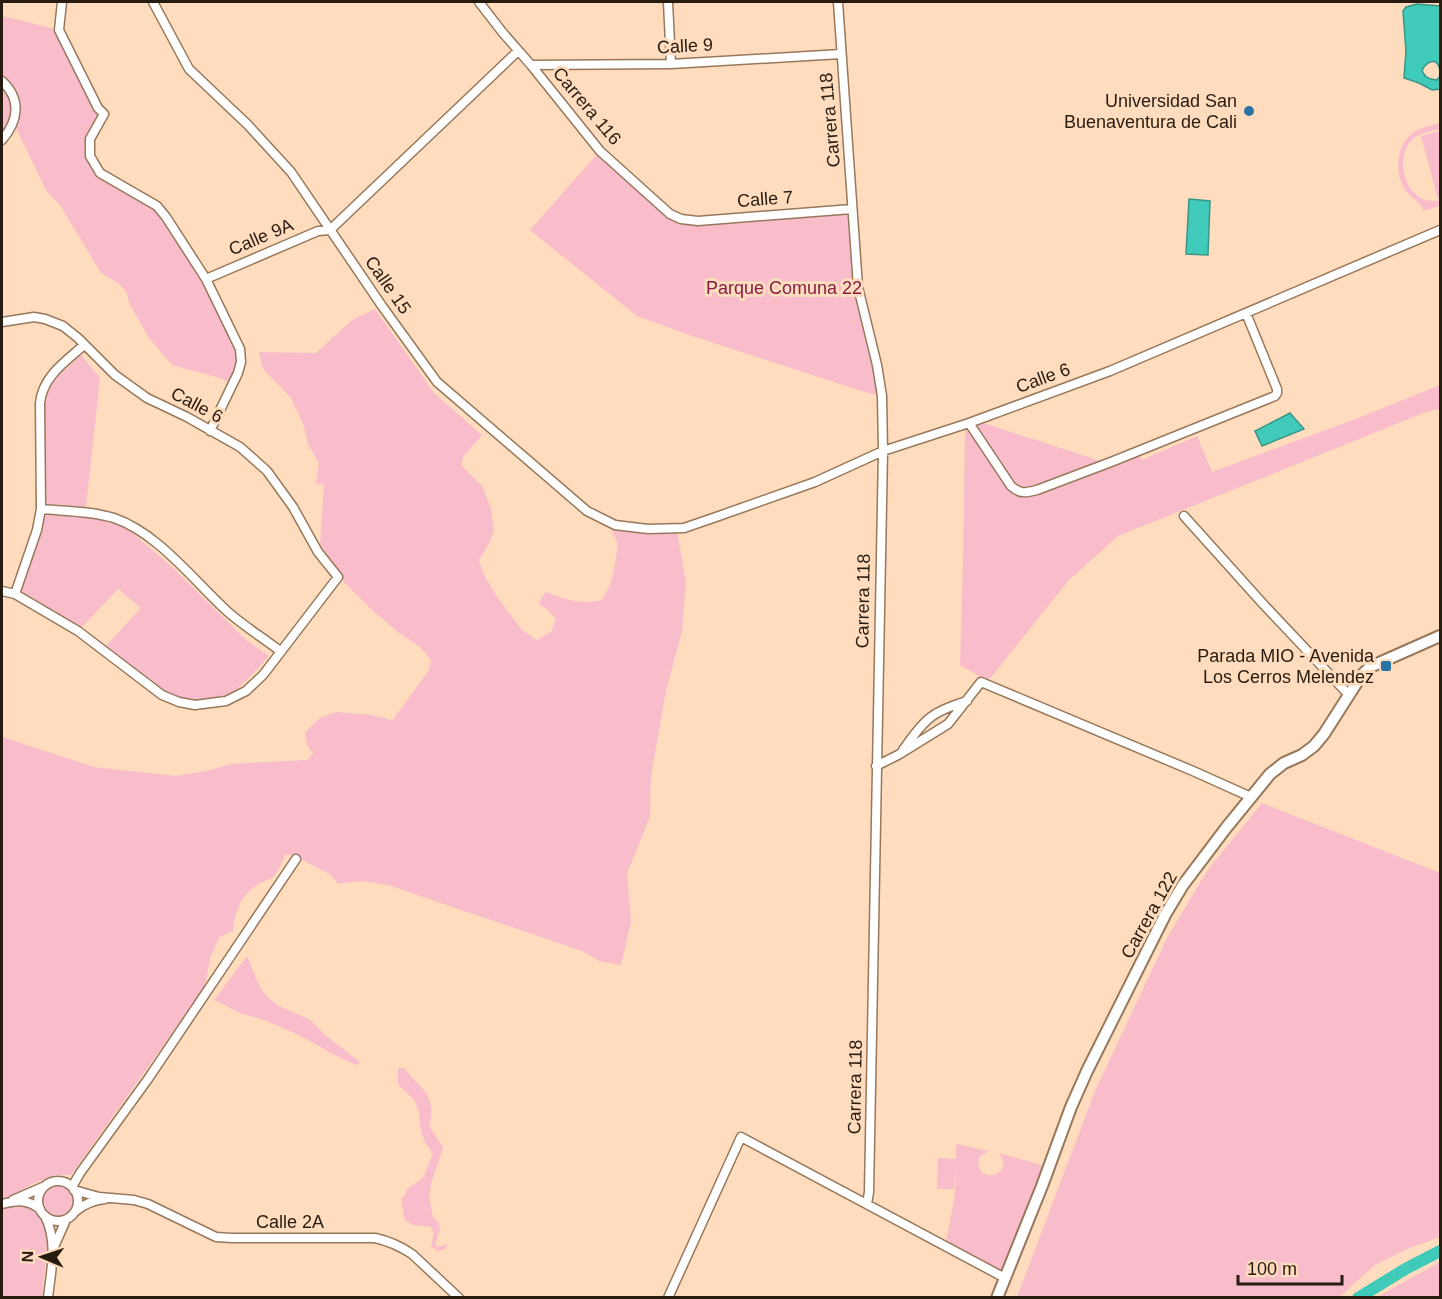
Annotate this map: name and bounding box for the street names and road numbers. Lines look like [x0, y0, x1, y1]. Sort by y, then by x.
street label: Calle 9 [656, 35, 714, 57]
street label: Carrera 116 [549, 63, 625, 149]
street label: Carrera 118 [816, 72, 844, 168]
street label: Calle 7 [736, 187, 794, 211]
street label: Calle 9A [226, 215, 296, 259]
street label: Calle 15 [361, 252, 415, 318]
street label: Calle 6 [1013, 359, 1073, 397]
street label: Calle 6 [168, 383, 226, 427]
street label: Carrera 118 [852, 553, 874, 649]
street label: Carrera 122 [1117, 868, 1181, 962]
street label: Carrera 118 [844, 1039, 866, 1135]
street label: Calle 2A [256, 1212, 324, 1232]

